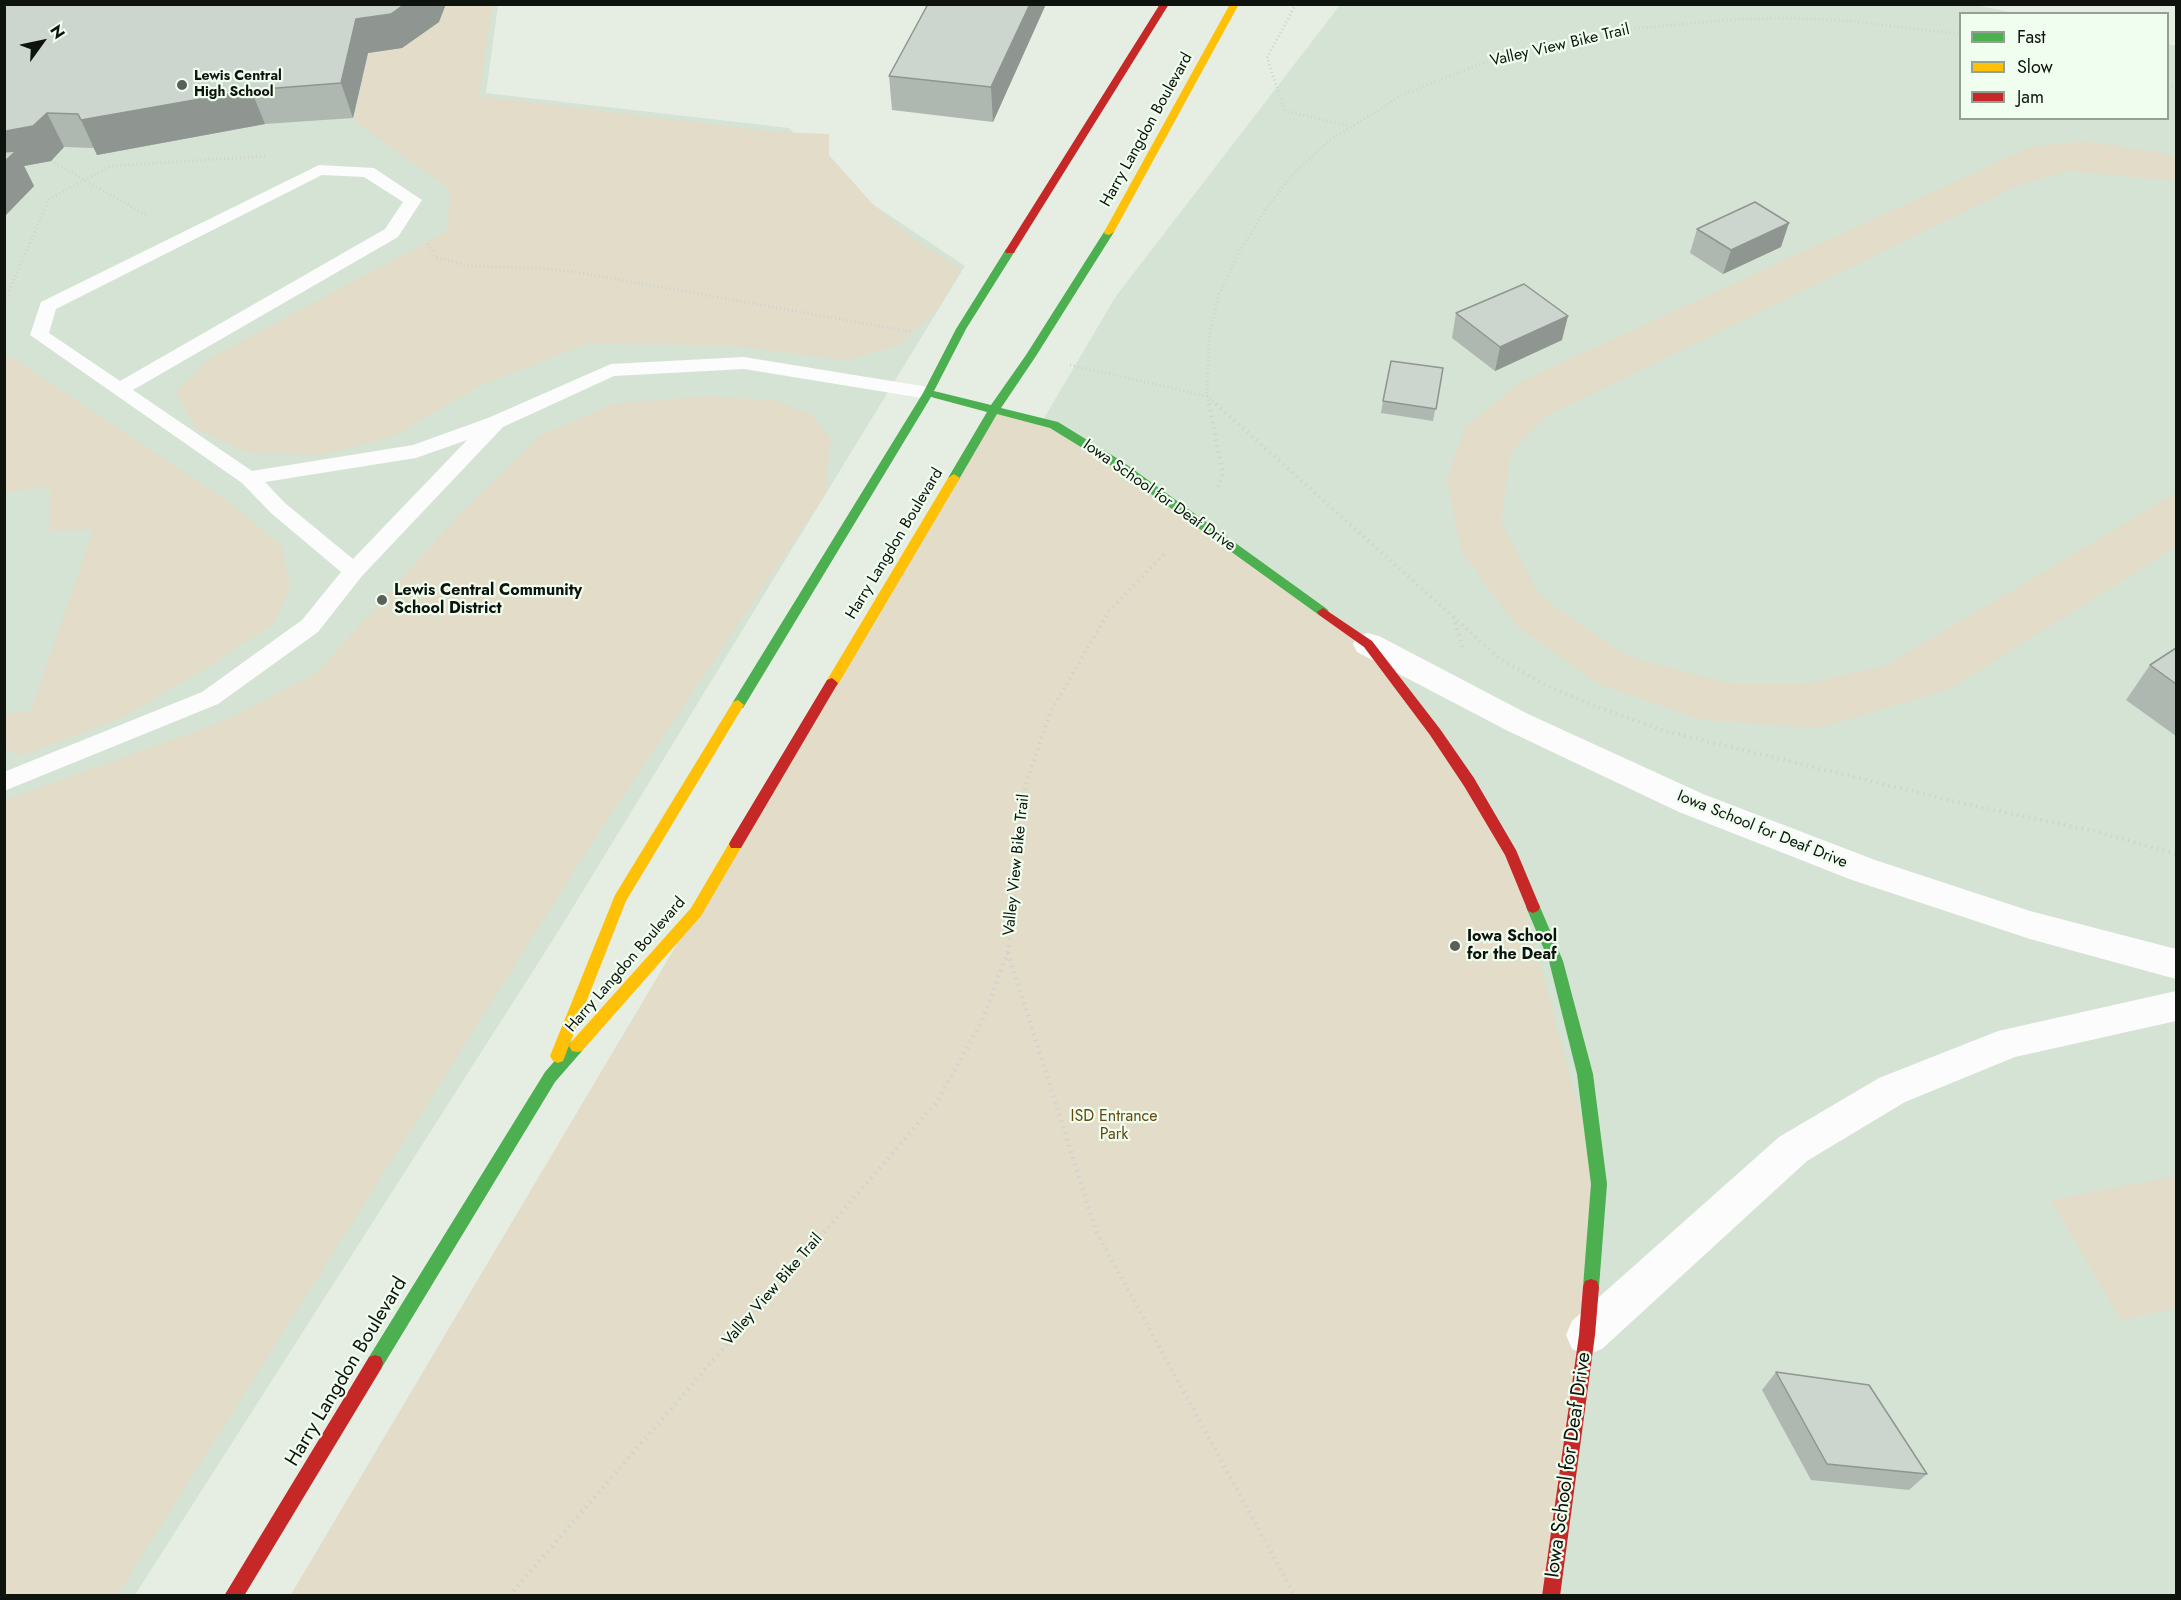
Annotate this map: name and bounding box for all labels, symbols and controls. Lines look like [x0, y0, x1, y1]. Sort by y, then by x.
north arrow [12, 12, 72, 72]
legend [1959, 12, 2169, 120]
text: N [44, 20, 71, 44]
street label: Valley View Bike Trail [1488, 21, 1632, 71]
text: Fast [2017, 24, 2046, 50]
street label: Harry Langdon Boulevard [1097, 50, 1197, 210]
text: Slow [2017, 54, 2053, 80]
place label: Lewis Central High School [194, 69, 282, 102]
marker: Lewis Central High School [175, 78, 189, 92]
text: Jam [2017, 84, 2044, 110]
street label: Iowa School for Deaf Drive [1079, 436, 1239, 556]
street label: Harry Langdon Boulevard [842, 465, 948, 623]
place label: Lewis Central Community School District [394, 581, 582, 619]
marker: Lewis Central Community School District [375, 593, 389, 607]
street label: Iowa School for Deaf Drive [1674, 787, 1850, 873]
street label: Valley View Bike Trail [1000, 793, 1034, 937]
street label: Harry Langdon Boulevard [562, 893, 690, 1037]
place label: Iowa School for the Deaf [1467, 927, 1557, 965]
marker: Iowa School for the Deaf [1448, 939, 1462, 953]
park label: ISD Entrance Park [1071, 1107, 1157, 1145]
street label: Valley View Bike Trail [719, 1230, 827, 1350]
street label: Harry Langdon Boulevard [281, 1273, 413, 1471]
street label: Iowa School for Deaf Drive [1541, 1351, 1597, 1579]

